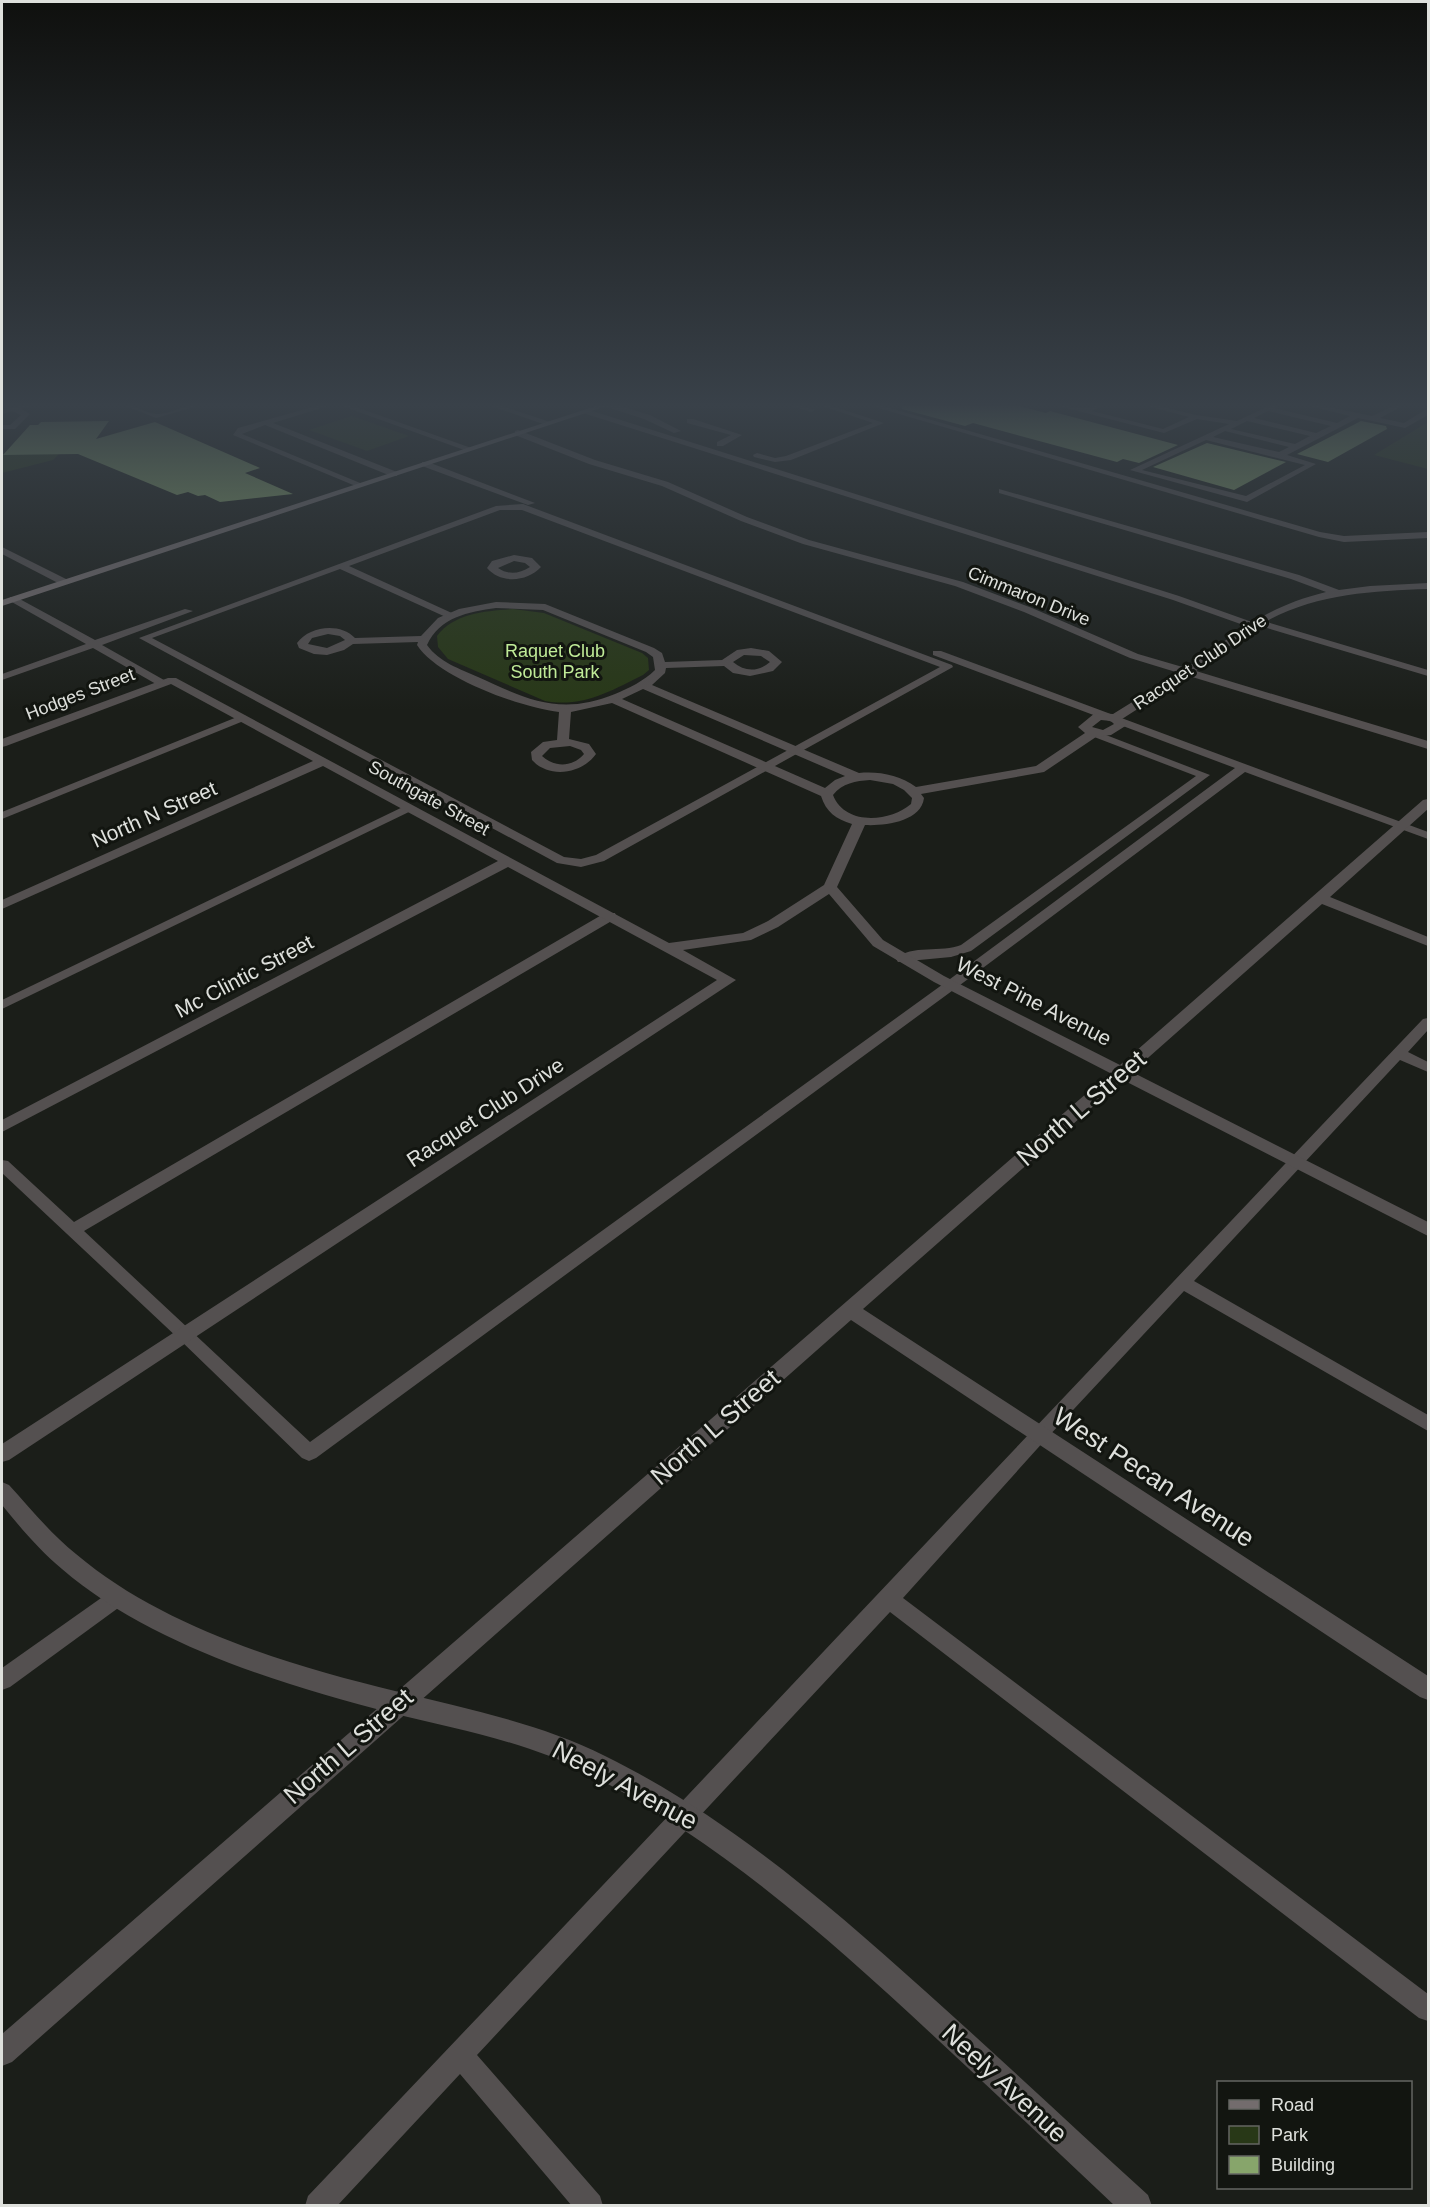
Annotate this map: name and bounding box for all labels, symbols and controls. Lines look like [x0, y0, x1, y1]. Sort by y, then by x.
street label: Cimmaron Drive [965, 562, 1093, 630]
street label: Racquet Club Drive [1130, 610, 1270, 714]
park label: Raquet Club South Park [505, 641, 605, 682]
street label: Hodges Street [23, 664, 137, 724]
street label: Southgate Street [365, 757, 493, 839]
street label: North N Street [88, 776, 220, 852]
street label: Mc Clintic Street [171, 930, 317, 1022]
street label: West Pine Avenue [953, 952, 1115, 1050]
street label: North L Street [1010, 1043, 1152, 1172]
street label: Racquet Club Drive [402, 1053, 568, 1171]
street label: North L Street [644, 1362, 786, 1491]
street label: West Pecan Avenue [1048, 1401, 1260, 1553]
street label: North L Street [277, 1681, 419, 1810]
street label: Neely Avenue [547, 1734, 703, 1836]
street label: Neely Avenue [936, 2017, 1074, 2149]
legend [1217, 2081, 1412, 2189]
text: Road [1271, 2095, 1314, 2115]
text: Park [1271, 2125, 1309, 2145]
text: Building [1271, 2155, 1335, 2175]

